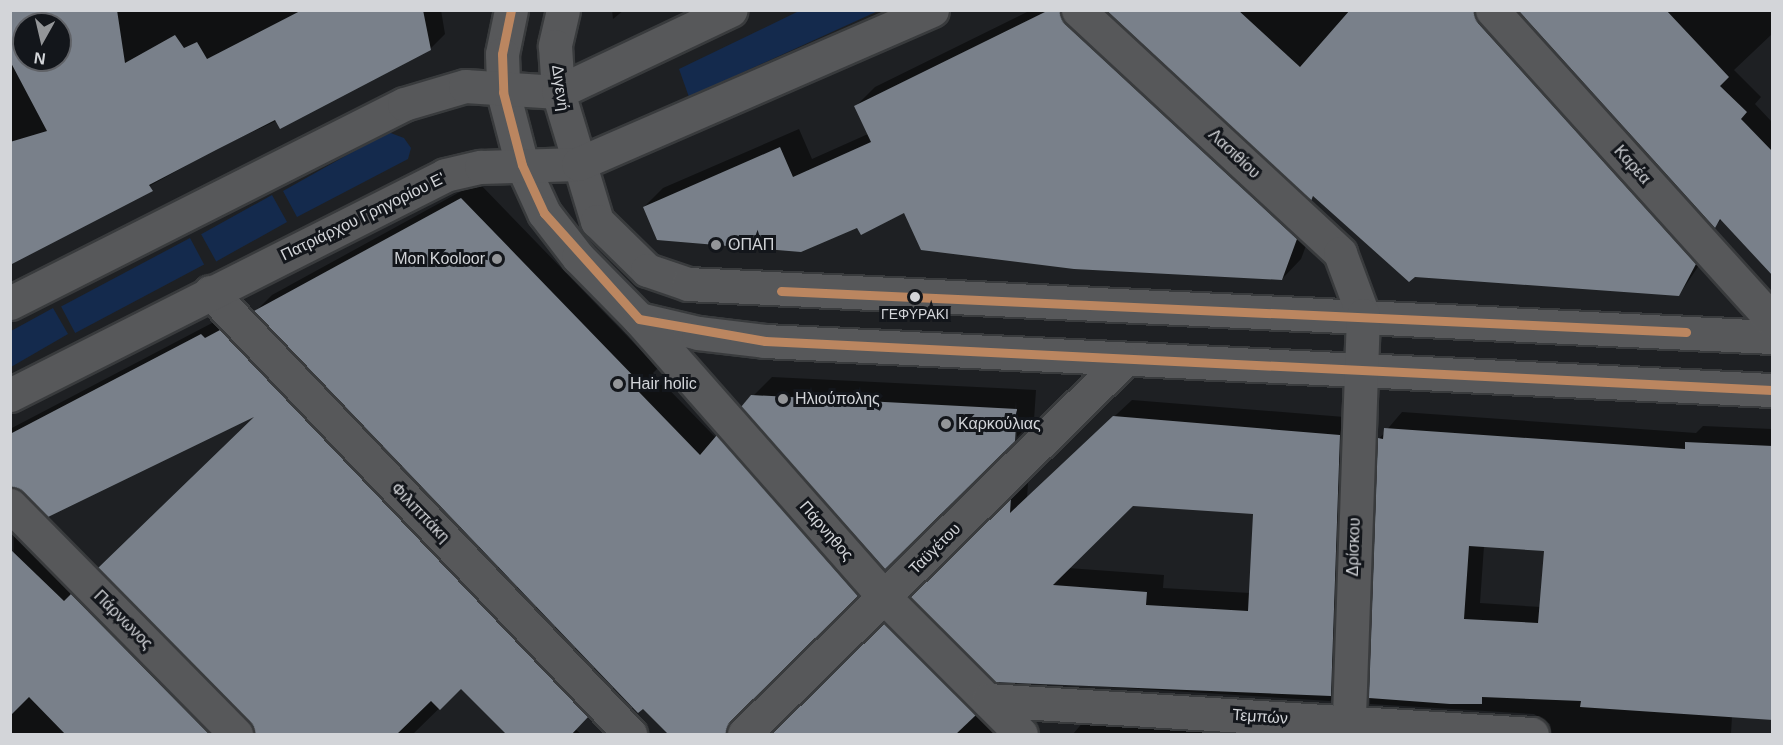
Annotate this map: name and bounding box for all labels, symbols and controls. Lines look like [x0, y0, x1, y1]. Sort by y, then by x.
north arrow [12, 12, 72, 72]
text: N [33, 49, 47, 68]
street label: Διγενή [547, 64, 573, 112]
street label: Λασιθίου [1204, 125, 1264, 183]
street label: Καρέα [1610, 142, 1654, 188]
street label: Πατριάρχου Γρηγορίου Ε' [278, 169, 448, 265]
place label: ΟΠΑΠ [728, 235, 774, 255]
marker: ΟΠΑΠ [709, 238, 723, 252]
place label: Mon Kooloor [394, 249, 485, 269]
marker: Mon Kooloor [490, 252, 504, 266]
marker: ΓΕΦΥΡΑΚΙ [909, 291, 921, 303]
place label: ΓΕΦΥΡΑΚΙ [881, 306, 949, 322]
place label: Hair holic [630, 374, 697, 394]
marker: Hair holic [611, 377, 625, 391]
place label: Ηλιούπολης [795, 389, 880, 409]
marker: Ηλιούπολης [776, 392, 790, 406]
place label: Καρκούλιας [958, 414, 1041, 434]
marker: Καρκούλιας [939, 417, 953, 431]
street label: Φιλιππάκη [387, 479, 453, 547]
street label: Πάρνηθος [795, 497, 857, 565]
street label: Δρίσκου [1343, 517, 1365, 577]
street label: Ταϋγέτου [905, 519, 965, 579]
street label: Πάρνωνος [90, 587, 156, 653]
street label: Τεμπών [1232, 705, 1288, 729]

